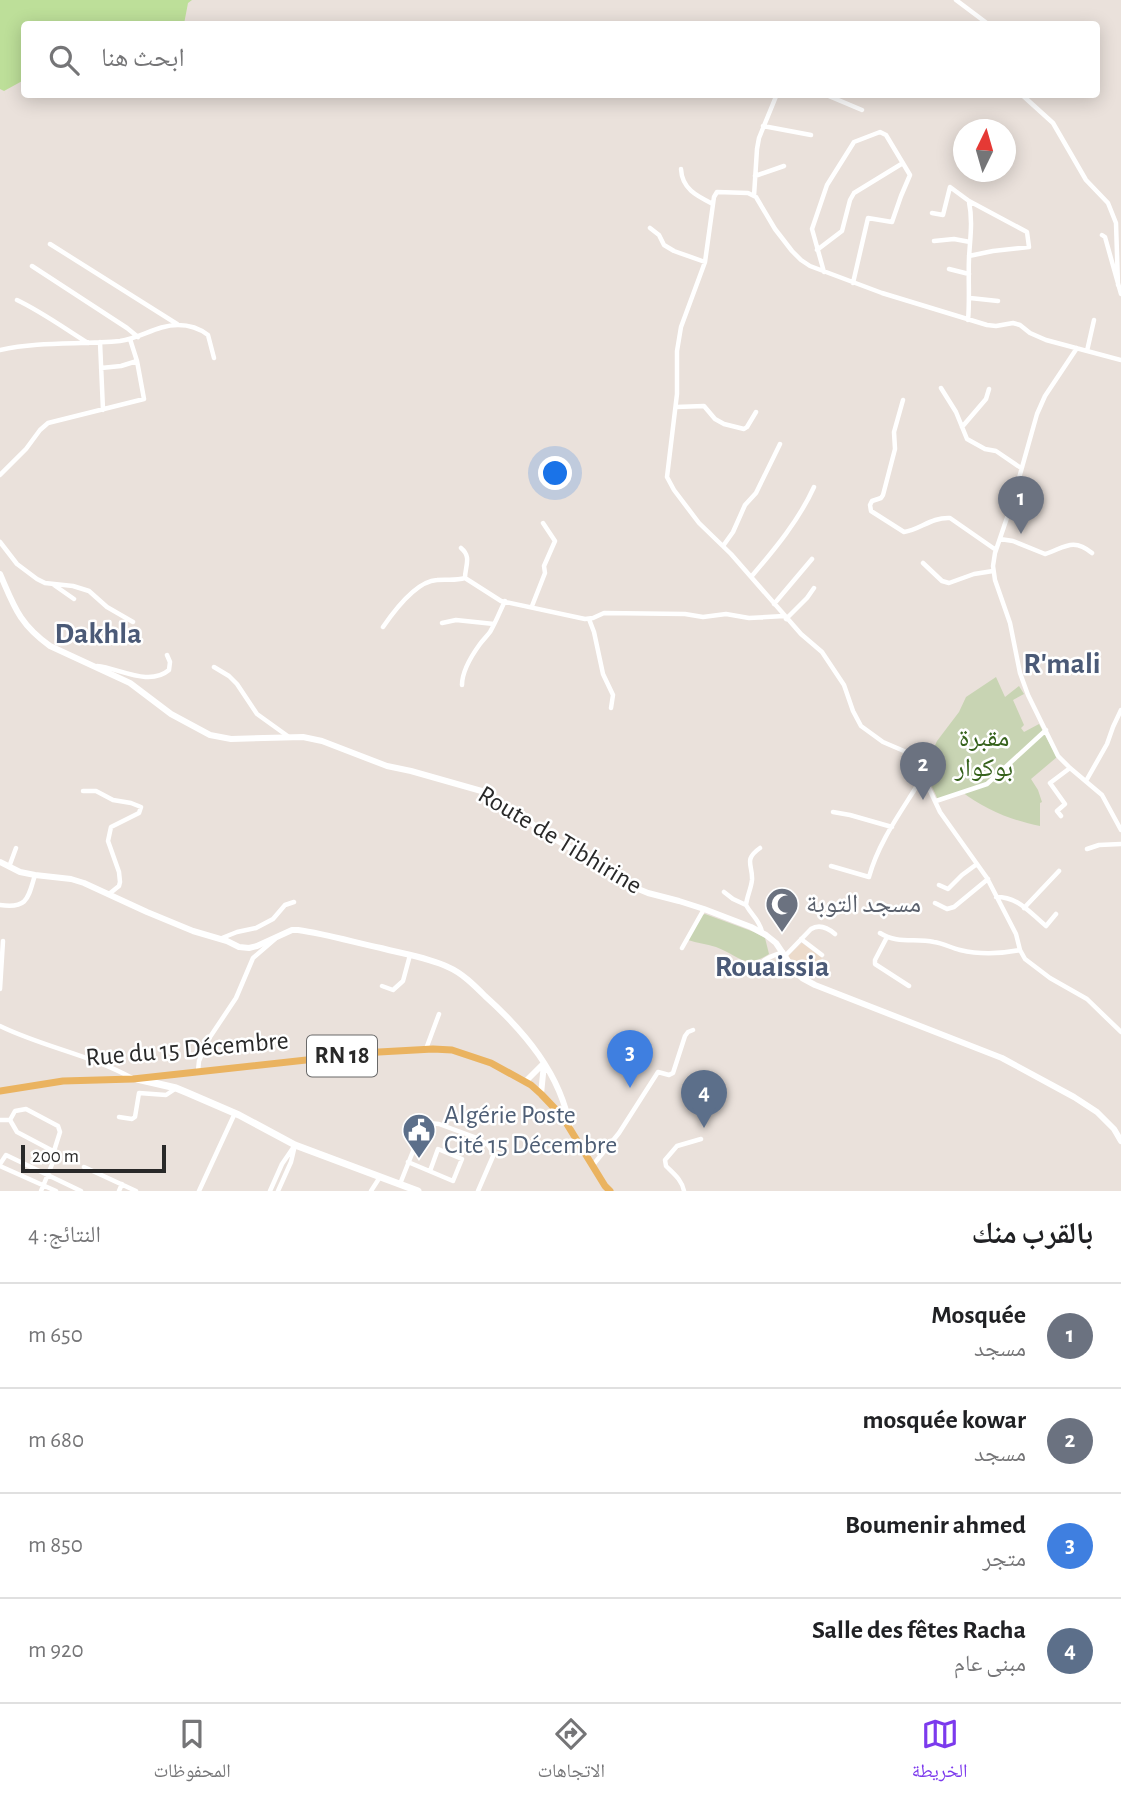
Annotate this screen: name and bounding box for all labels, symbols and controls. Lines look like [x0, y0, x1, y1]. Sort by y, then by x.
search box [21, 21, 1100, 98]
icon: search [45, 41, 83, 79]
text: ابحث هنا [101, 45, 185, 71]
north arrow [953, 119, 1016, 182]
your location [538, 456, 572, 490]
pin: 1 [998, 476, 1044, 534]
district label: Dakhla [54, 619, 142, 649]
district label: R'mali [1023, 649, 1101, 679]
park label: مقبرة بوكوار [954, 725, 1013, 782]
pin: 2 [900, 742, 946, 800]
street label: Route de Tibhirine [474, 781, 646, 899]
mosque icon: مسجد التوبة [763, 885, 801, 934]
place label: مسجد التوبة [806, 891, 921, 918]
district label: Rouaissia [715, 952, 829, 982]
street label: Rue du 15 Décembre [84, 1027, 290, 1071]
pin: 3 [607, 1030, 653, 1088]
road number: RN 18 [307, 1036, 377, 1076]
pin: 4 [681, 1070, 727, 1128]
place label: Algérie Poste Cité 15 Décembre [444, 1102, 617, 1158]
public building icon: Algérie Poste Cité 15 Décembre [400, 1111, 438, 1160]
scale bar [21, 1142, 166, 1174]
text: 200 m [32, 1147, 79, 1166]
text: بالقرب منك [971, 1219, 1093, 1249]
text: النتائج: 4 [28, 1224, 101, 1247]
text: Mosquée [931, 1302, 1026, 1328]
text: 650 m [28, 1324, 83, 1347]
text: 1 [1066, 1324, 1074, 1347]
text: مسجد [974, 1338, 1026, 1361]
text: mosquée kowar [862, 1407, 1026, 1433]
text: 680 m [28, 1429, 84, 1452]
text: 2 [1065, 1429, 1075, 1452]
text: مسجد [974, 1443, 1026, 1466]
text: Boumenir ahmed [845, 1512, 1026, 1538]
text: 850 m [28, 1534, 83, 1557]
text: 3 [1065, 1534, 1075, 1557]
text: متجر [983, 1548, 1026, 1571]
text: Salle des fêtes Racha [812, 1617, 1026, 1643]
text: 920 m [28, 1639, 84, 1662]
text: 4 [1064, 1639, 1076, 1662]
text: مبنى عام [954, 1653, 1026, 1676]
tab: المحفوظات [153, 1715, 231, 1789]
tab: الاتجاهات [537, 1715, 605, 1789]
tab: الخريطة [912, 1715, 968, 1789]

